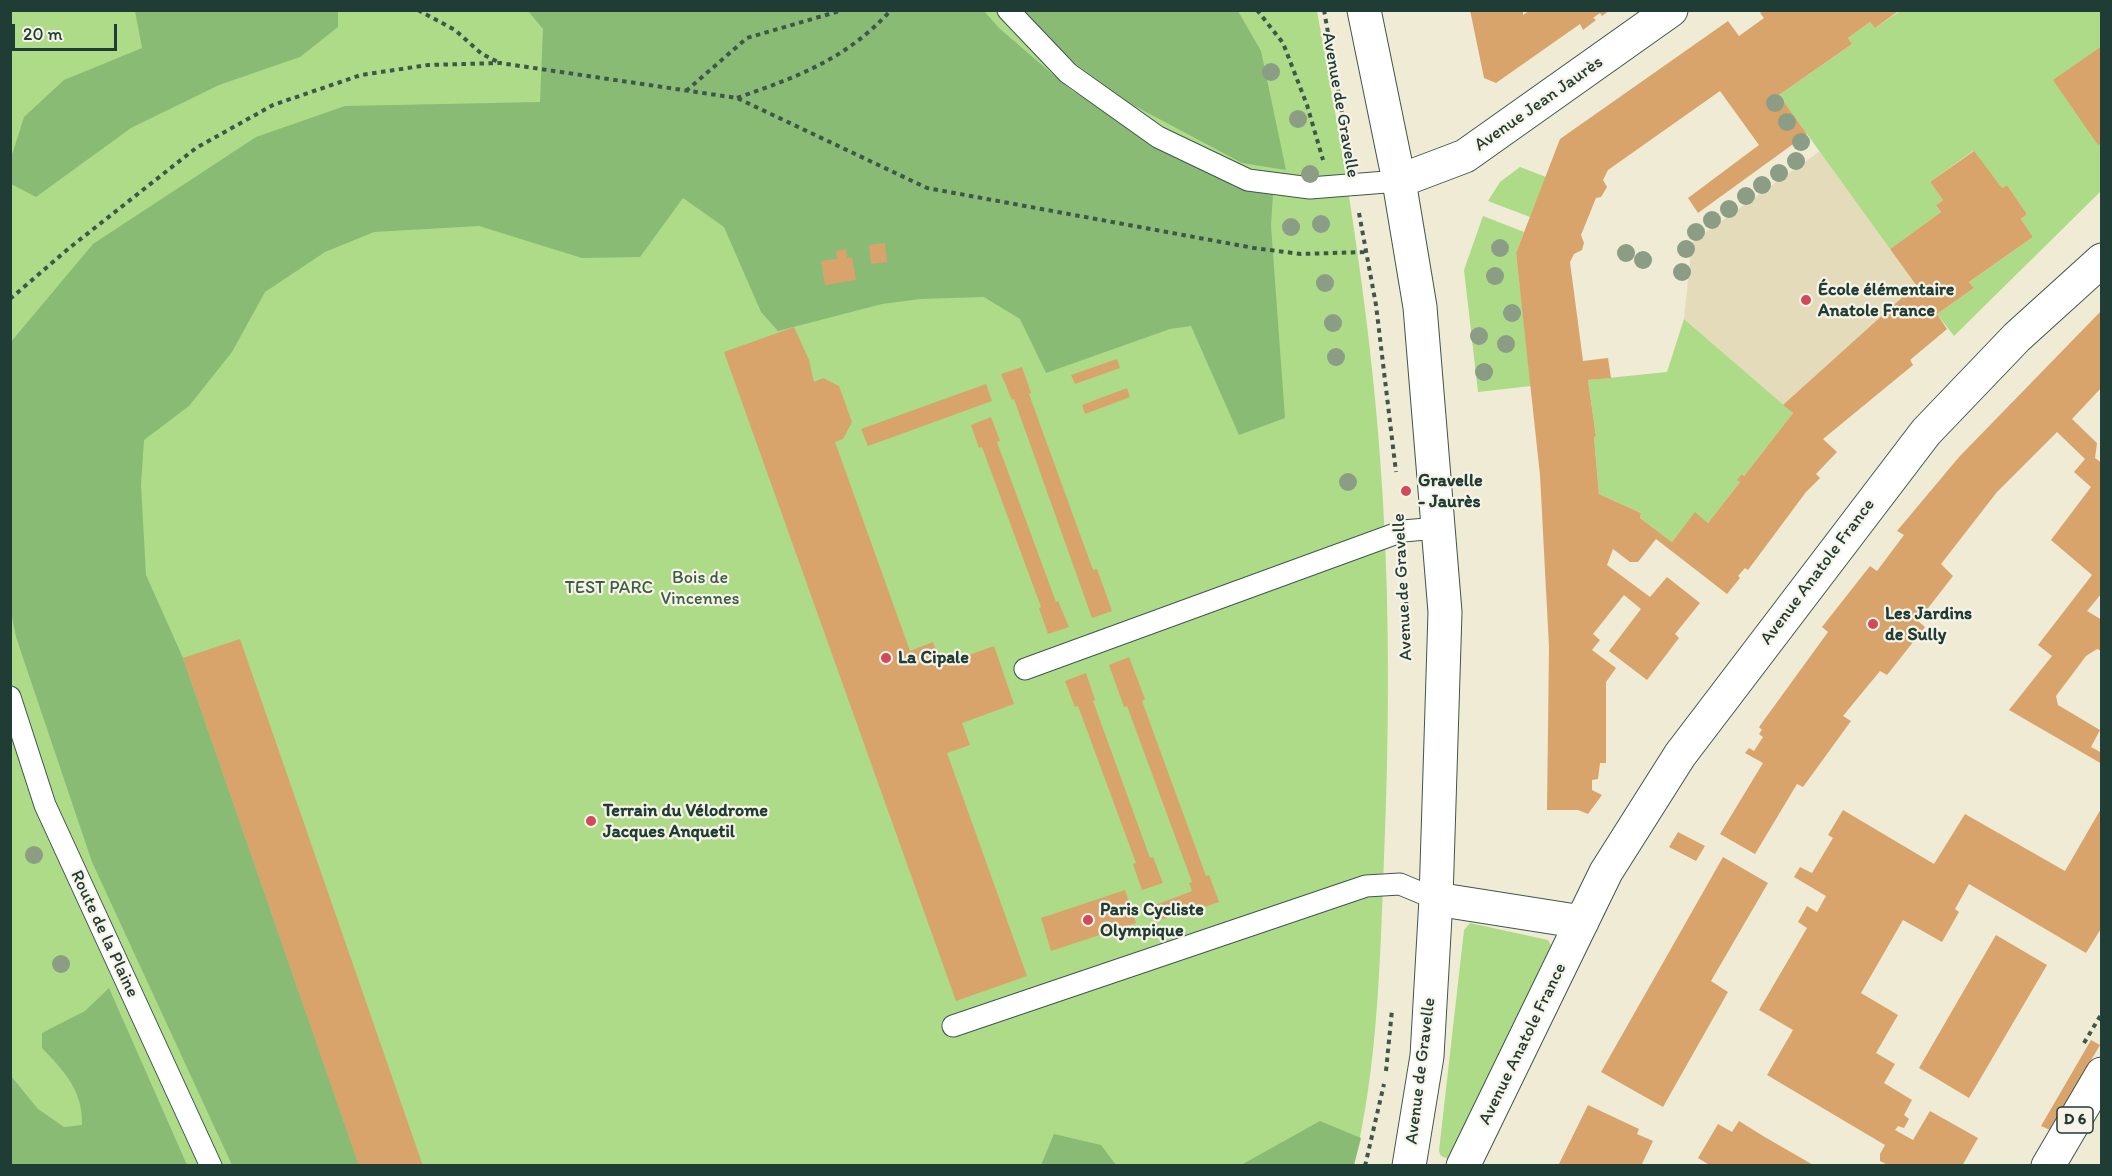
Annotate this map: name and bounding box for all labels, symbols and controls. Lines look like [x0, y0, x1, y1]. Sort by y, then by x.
scale bar [15, 12, 120, 50]
text: 20 m [23, 23, 63, 45]
street label: Avenue de Gravelle [1317, 30, 1363, 180]
street label: Avenue Jean Jaurès [1470, 52, 1608, 156]
place label: École élémentaire Anatole France [1818, 279, 1954, 322]
marker: École élémentaire Anatole France [1799, 293, 1813, 307]
place label: Gravelle - Jaurès [1418, 470, 1483, 512]
marker: Gravelle - Jaurès [1399, 484, 1413, 498]
street label: Avenue Anatole France [1756, 495, 1880, 649]
street label: Avenue de Gravelle [1388, 513, 1418, 661]
park label: Bois de Vincennes [660, 567, 740, 610]
park label: TEST PARC [565, 577, 653, 599]
place label: Les Jardins de Sully [1885, 603, 1972, 646]
marker: Les Jardins de Sully [1866, 617, 1880, 631]
place label: La Cipale [898, 647, 969, 669]
marker: La Cipale [879, 651, 893, 665]
place label: Terrain du Vélodrome Jacques Anquetil [603, 800, 768, 842]
marker: Terrain du Vélodrome Jacques Anquetil [584, 814, 598, 828]
street label: Route de la Plaine [65, 867, 143, 1001]
place label: Paris Cycliste Olympique [1100, 899, 1204, 942]
marker: Paris Cycliste Olympique [1081, 913, 1095, 927]
street label: Avenue Anatole France [1474, 960, 1572, 1128]
street label: Avenue de Gravelle [1401, 996, 1441, 1146]
road number: D 6 [2057, 1107, 2093, 1133]

